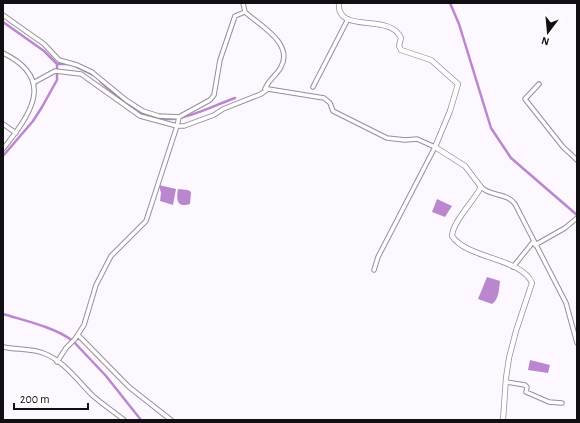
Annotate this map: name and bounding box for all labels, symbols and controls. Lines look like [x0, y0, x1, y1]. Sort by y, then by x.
north arrow [528, 12, 568, 52]
text: N [540, 35, 551, 47]
scale bar [14, 385, 88, 411]
text: 200 m [20, 393, 50, 405]

